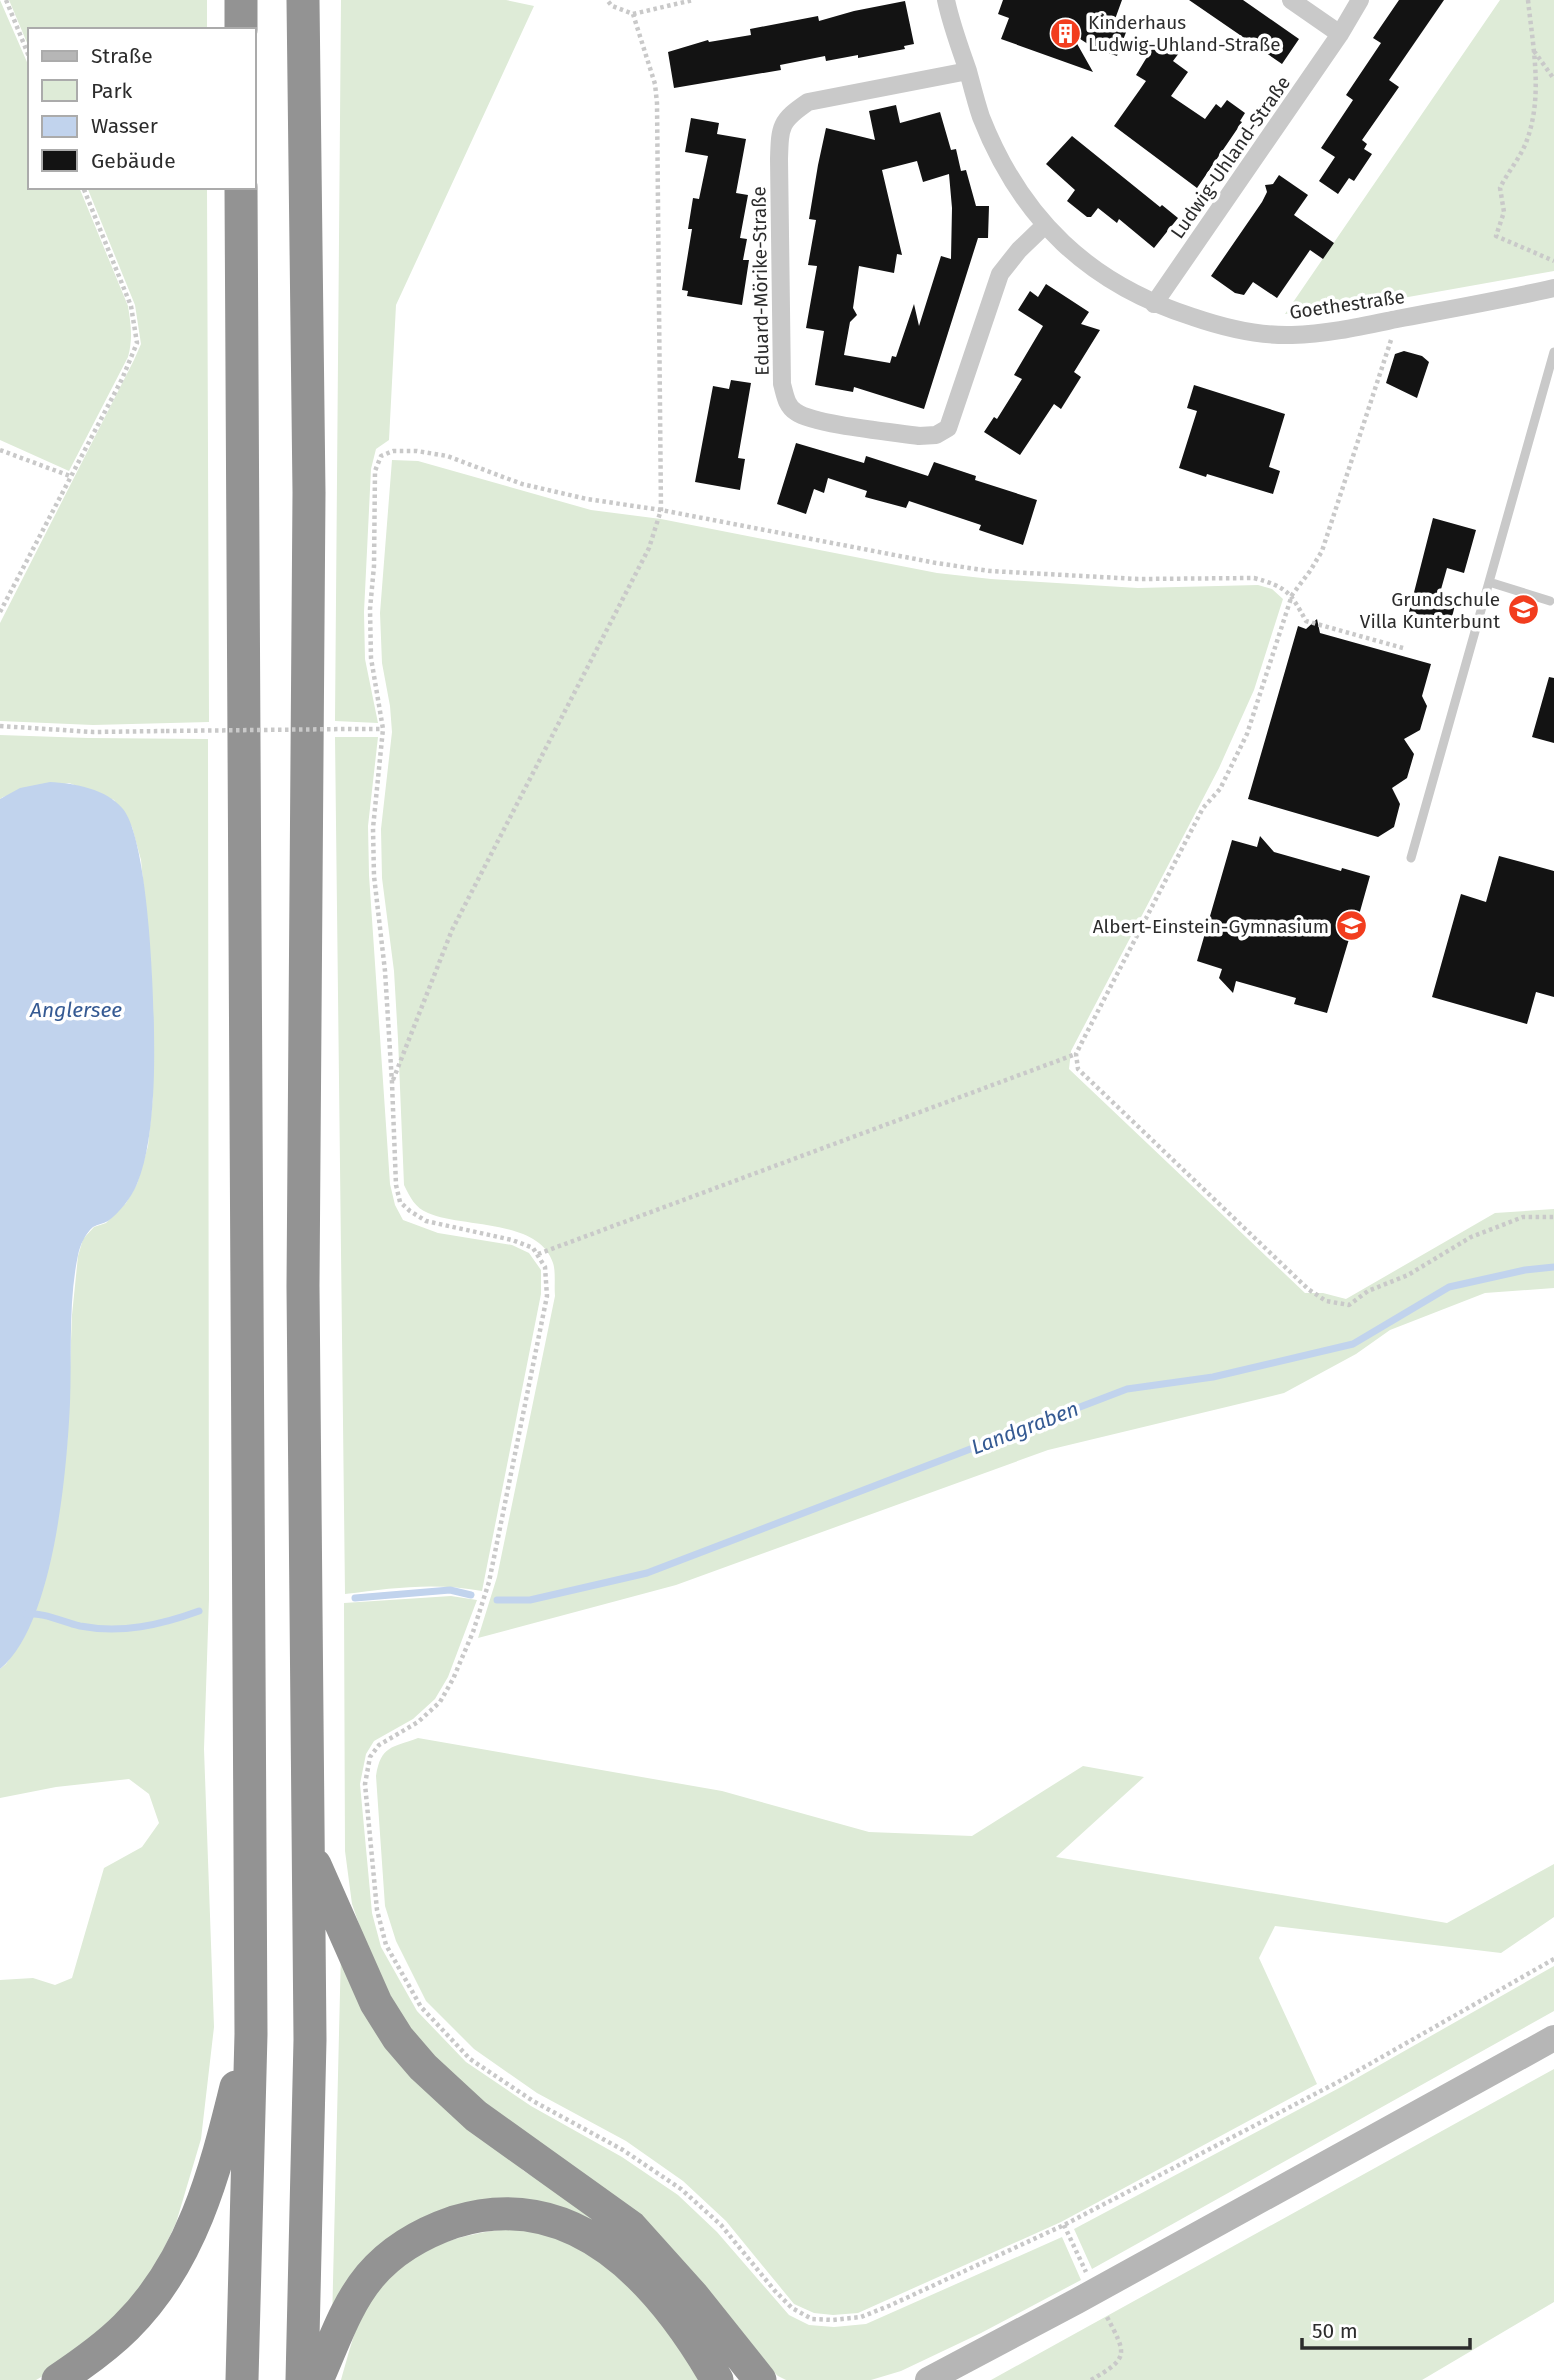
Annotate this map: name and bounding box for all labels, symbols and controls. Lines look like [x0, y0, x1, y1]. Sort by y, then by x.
place label: Kinderhaus Ludwig-Uhland-Straße [1088, 11, 1281, 56]
building icon: Kinderhaus Ludwig-Uhland-Straße [1048, 16, 1082, 50]
legend [28, 28, 256, 189]
text: Straße [91, 43, 153, 69]
street label: Ludwig-Uhland-Straße [1166, 72, 1295, 243]
text: Park [91, 78, 133, 104]
text: Wasser [91, 113, 158, 139]
text: Gebäude [91, 148, 176, 174]
street label: Eduard-Mörike-Straße [747, 186, 774, 376]
street label: Goethestraße [1288, 285, 1406, 324]
place label: Grundschule Villa Kunterbunt [1360, 588, 1500, 633]
school or university icon: Grundschule Villa Kunterbunt [1506, 593, 1540, 627]
school or university icon: Albert-Einstein-Gymnasium [1335, 909, 1369, 943]
place label: Albert-Einstein-Gymnasium [1093, 915, 1329, 938]
water label: Anglersee [29, 997, 122, 1023]
water label: Landgraben [968, 1396, 1082, 1460]
scale bar [1302, 2306, 1470, 2350]
text: 50 m [1312, 2318, 1358, 2344]

